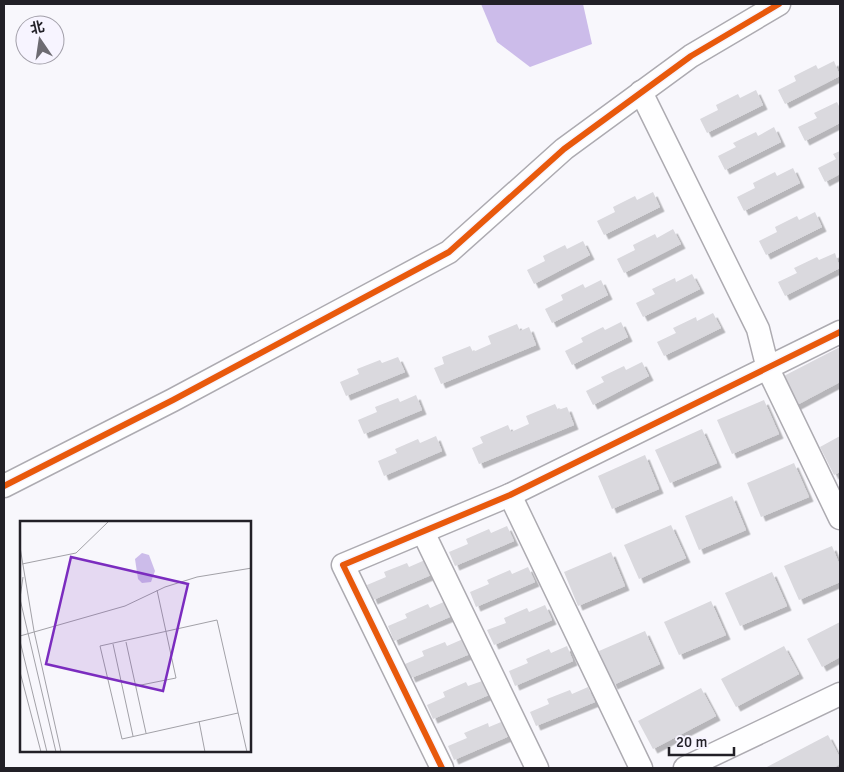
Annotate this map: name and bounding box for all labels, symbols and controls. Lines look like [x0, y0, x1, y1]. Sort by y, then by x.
north arrow [15, 15, 65, 65]
text: 北 [28, 18, 46, 38]
inset map [20, 521, 251, 752]
scale bar [669, 724, 734, 756]
text: 20 m [676, 733, 707, 751]

